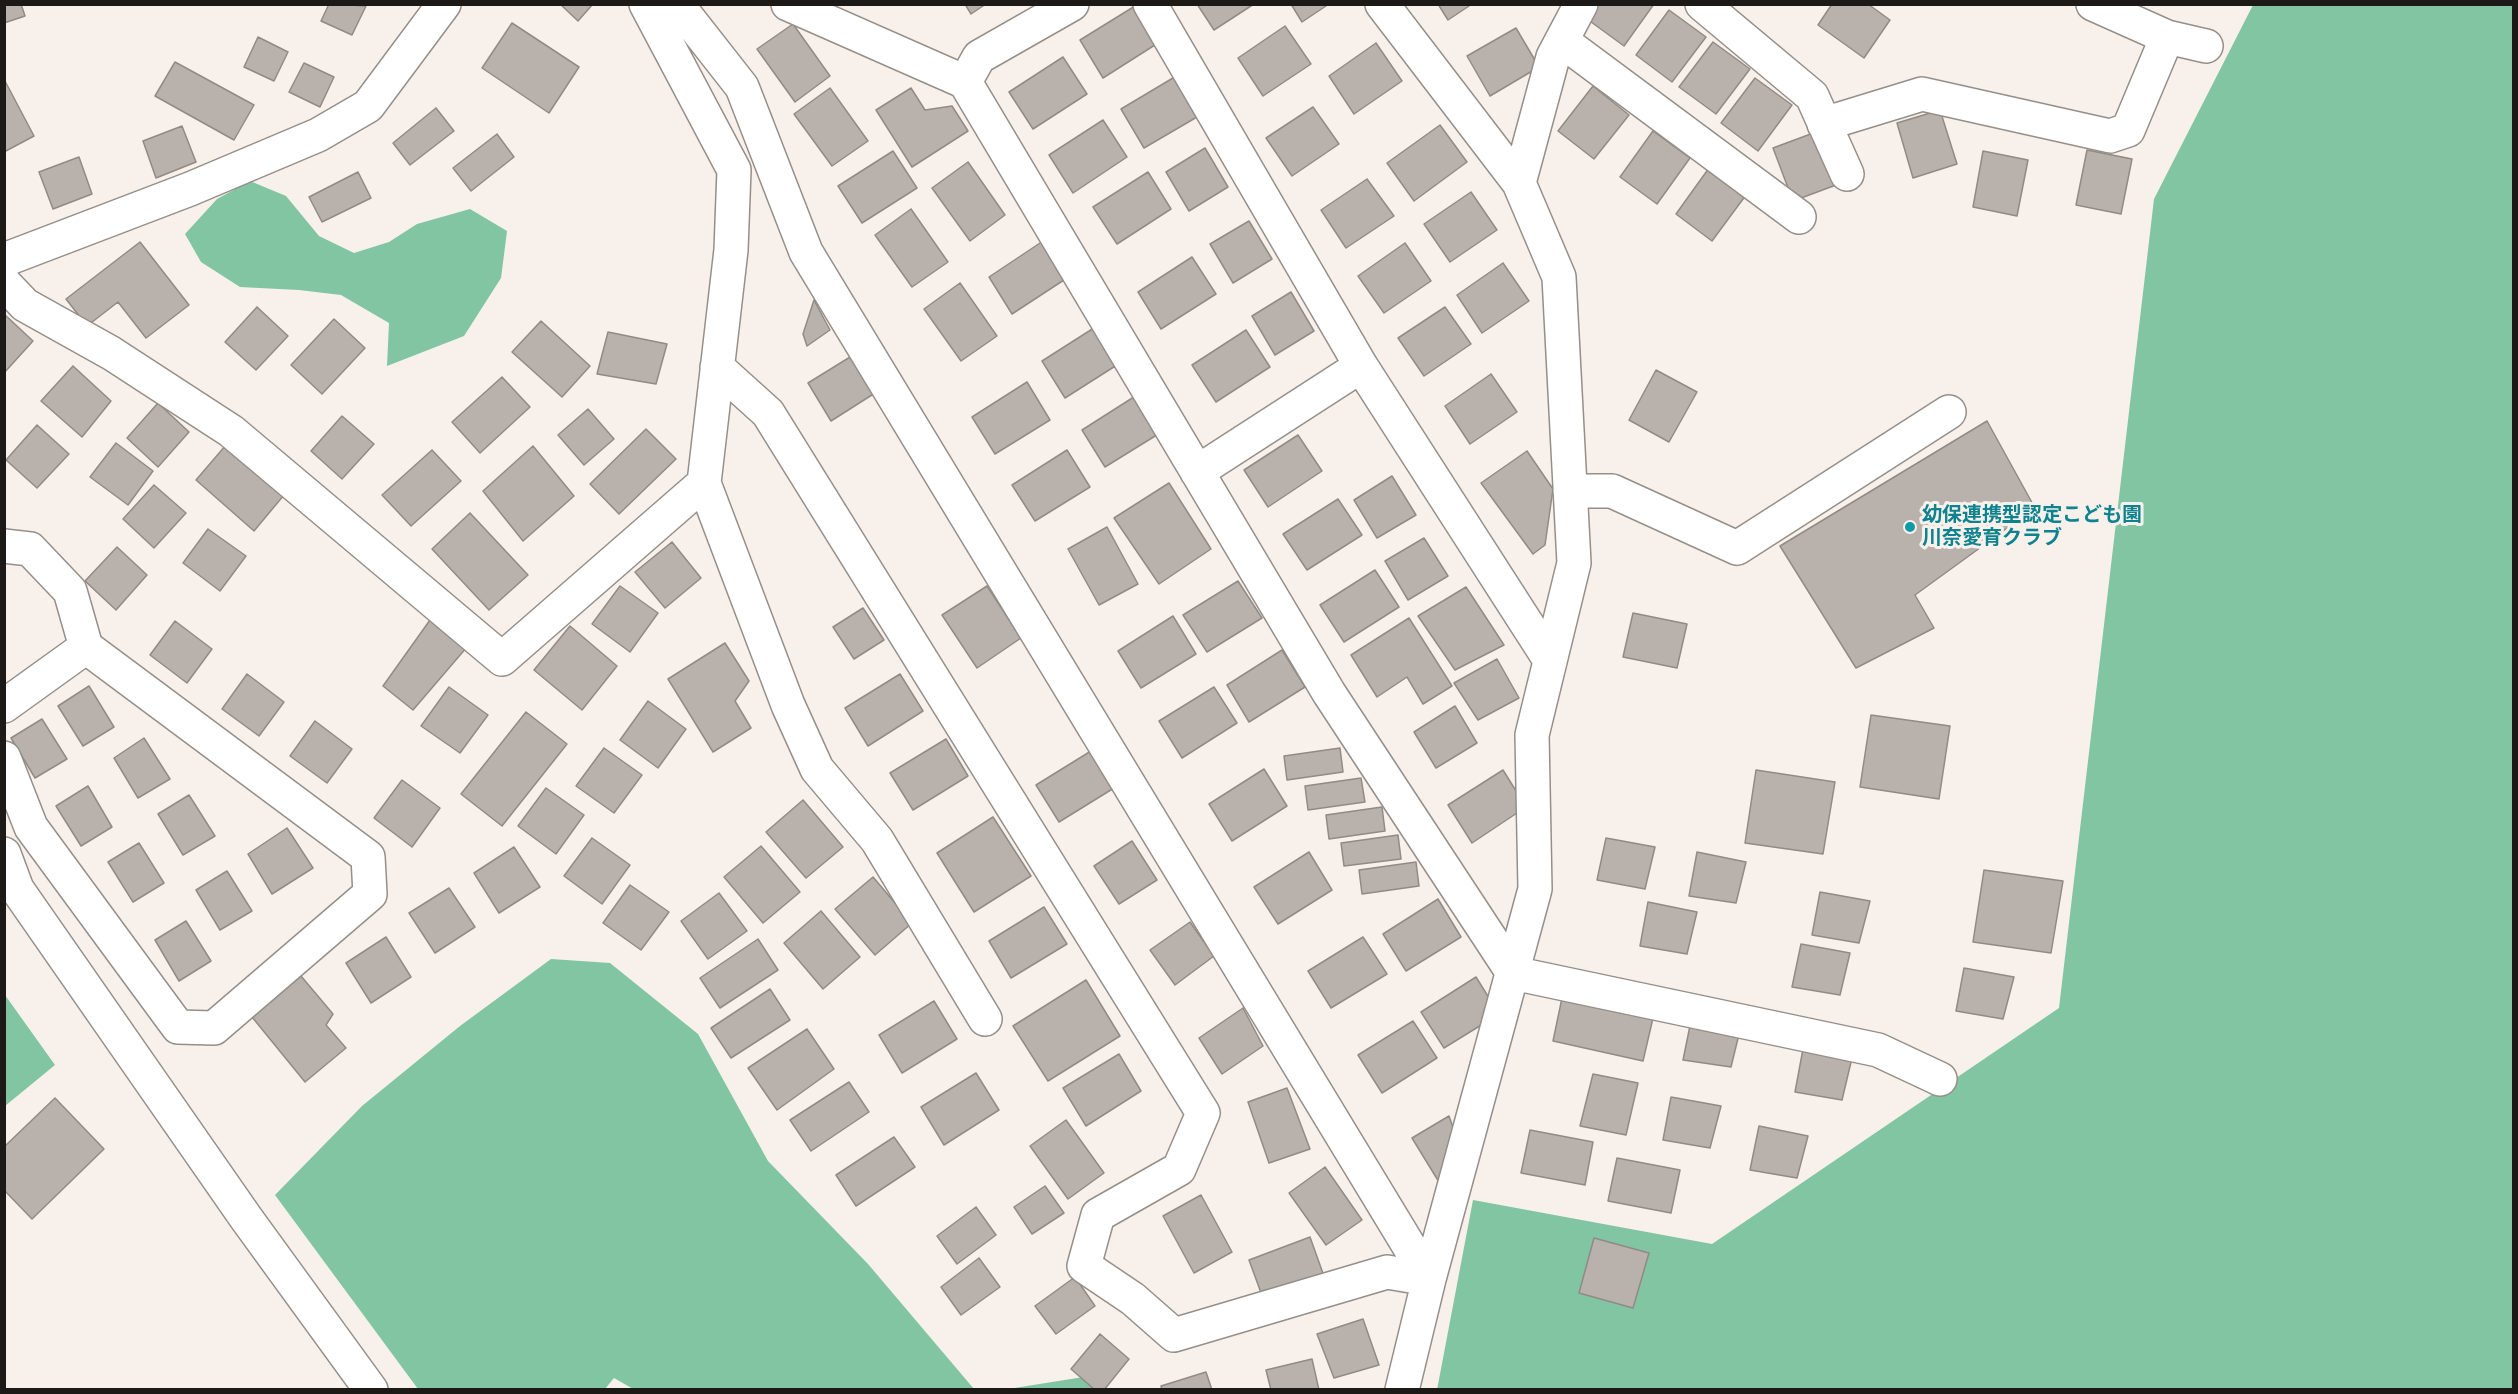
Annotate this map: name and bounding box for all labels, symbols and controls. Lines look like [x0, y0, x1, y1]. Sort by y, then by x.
place label: 幼保連携型認定こども園 川奈愛育クラブ [1922, 504, 2142, 551]
marker: 幼保連携型認定こども園 川奈愛育クラブ [1903, 520, 1917, 534]

